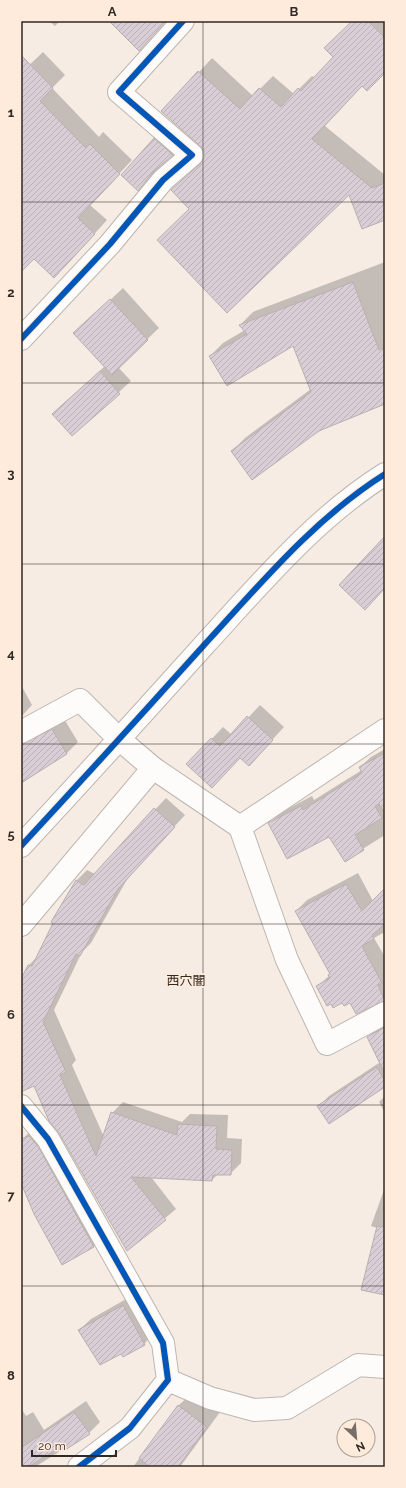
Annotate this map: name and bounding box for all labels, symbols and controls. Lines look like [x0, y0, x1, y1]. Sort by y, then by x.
text: A [108, 4, 117, 19]
text: B [290, 4, 299, 19]
text: 1 [8, 105, 15, 120]
text: 2 [7, 285, 15, 300]
text: 3 [7, 466, 15, 481]
text: 4 [7, 646, 15, 661]
text: 5 [7, 827, 15, 842]
district label: 西穴闇 [166, 973, 206, 988]
text: 6 [7, 1007, 15, 1022]
text: 7 [7, 1188, 15, 1203]
text: 8 [7, 1368, 15, 1383]
north arrow [336, 1418, 376, 1458]
scale bar [32, 1432, 116, 1458]
text: 20 m [38, 1439, 66, 1453]
text: N [354, 1439, 367, 1454]

